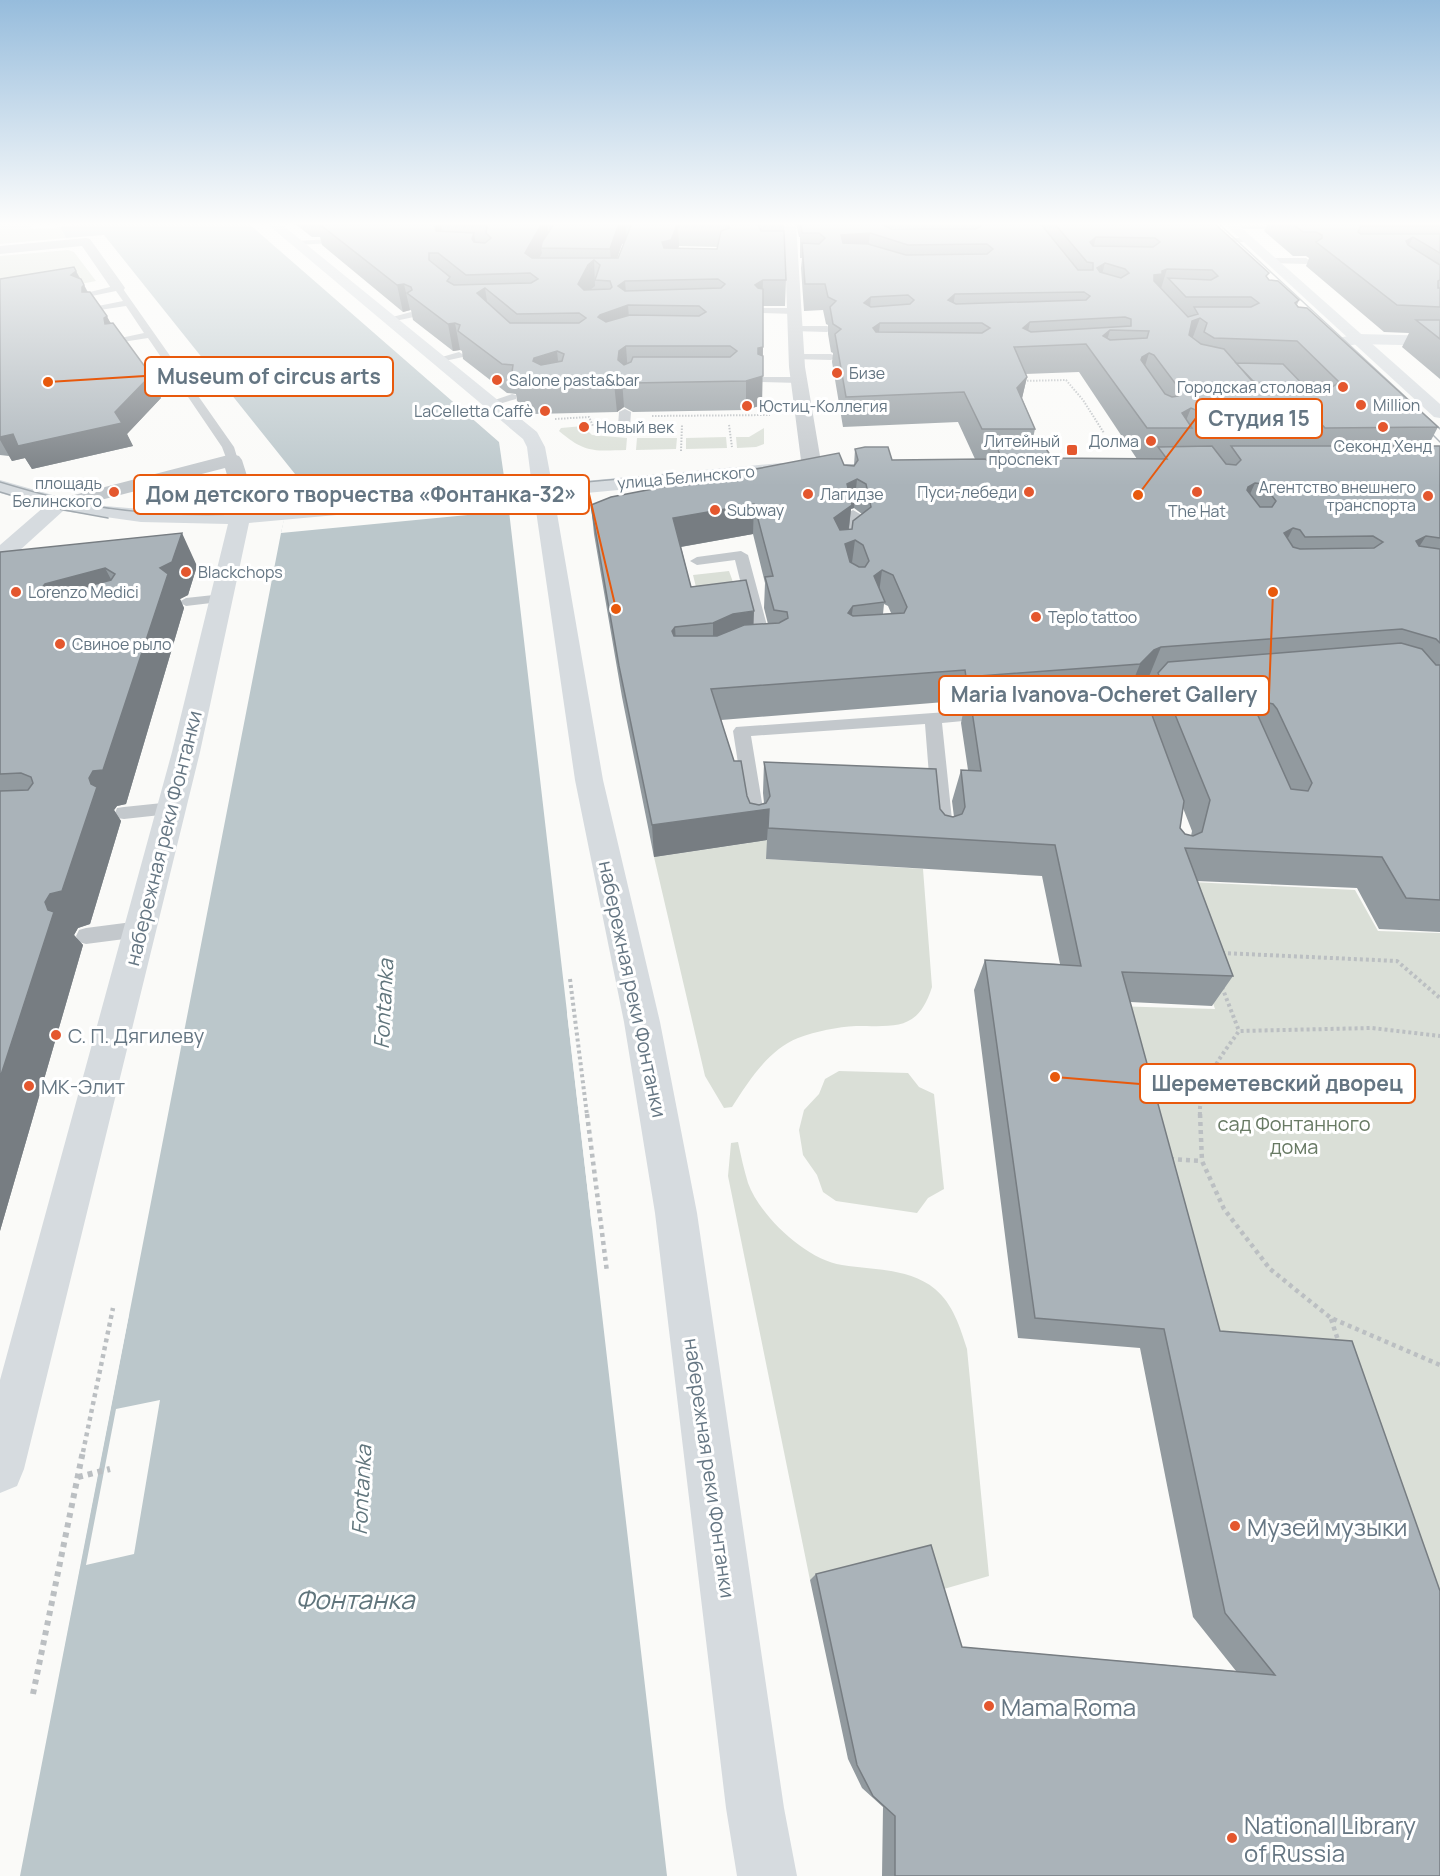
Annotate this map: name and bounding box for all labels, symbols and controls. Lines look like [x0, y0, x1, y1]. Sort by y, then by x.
callout: Museum of circus arts [145, 357, 393, 396]
text: Museum of circus arts [157, 362, 381, 390]
place label: Бизе [849, 362, 885, 384]
marker: Бизе [830, 366, 844, 380]
place label: Salone pasta&bar [509, 369, 640, 391]
marker: Salone pasta&bar [490, 373, 504, 387]
place label: Городская столовая [1177, 376, 1331, 398]
marker: Городская столовая [1336, 380, 1350, 394]
place label: Million [1373, 394, 1420, 416]
place label: Юстиц-Коллегия [759, 395, 888, 417]
marker: Million [1354, 398, 1368, 412]
marker: Юстиц-Коллегия [740, 399, 754, 413]
callout: Студия 15 [1196, 399, 1322, 438]
place label: LaCelletta Caffè [414, 400, 533, 422]
marker: LaCelletta Caffè [538, 404, 552, 418]
text: Студия 15 [1208, 404, 1310, 432]
place label: Новый век [596, 416, 675, 438]
marker: Новый век [577, 420, 591, 434]
marker: Секонд Хенд [1376, 420, 1390, 434]
place label: Литейный проспект [984, 430, 1060, 470]
place label: Долма [1089, 430, 1139, 452]
marker: Долма [1144, 434, 1158, 448]
place label: Секонд Хенд [1334, 435, 1433, 457]
marker: Литейный проспект [1065, 443, 1079, 457]
street label: улица Белинского [616, 460, 756, 494]
place label: площадь Белинского [12, 472, 102, 512]
callout: Дом детского творчества «Фонтанка-32» [134, 475, 589, 514]
place label: Агентство внешнего транспорта [1259, 476, 1416, 516]
text: Дом детского творчества «Фонтанка-32» [145, 480, 577, 508]
place label: Пуси-лебеди [917, 481, 1017, 503]
place label: Лагидзе [820, 483, 884, 505]
marker: площадь Белинского [107, 485, 121, 499]
marker: Пуси-лебеди [1022, 485, 1036, 499]
marker: The Hat [1190, 485, 1204, 499]
marker: Лагидзе [801, 487, 815, 501]
marker: Агентство внешнего транспорта [1421, 489, 1435, 503]
place label: Subway [727, 499, 785, 521]
place label: The Hat [1168, 500, 1226, 522]
marker: Subway [708, 503, 722, 517]
place label: Blackchops [198, 561, 283, 583]
marker: Blackchops [179, 565, 193, 579]
place label: Lorenzo Medici [28, 581, 139, 603]
marker: Lorenzo Medici [9, 585, 23, 599]
place label: Teplo tattoo [1048, 606, 1137, 628]
marker: Teplo tattoo [1029, 610, 1043, 624]
place label: Свиное рыло [72, 633, 171, 655]
marker: Свиное рыло [53, 637, 67, 651]
callout: Maria Ivanova-Ocheret Gallery [939, 676, 1269, 715]
text: Maria Ivanova-Ocheret Gallery [951, 680, 1257, 708]
street label: набережная реки Фонтанки [118, 708, 208, 968]
street label: набережная реки Фонтанки [593, 858, 673, 1120]
water label: Fontanka [367, 957, 399, 1050]
place label: С. П. Дягилеву [68, 1022, 205, 1049]
marker: С. П. Дягилеву [49, 1028, 63, 1042]
callout: Шереметевский дворец [1140, 1064, 1415, 1103]
text: Шереметевский дворец [1151, 1069, 1403, 1097]
place label: МК-Элит [41, 1073, 125, 1100]
marker: МК-Элит [22, 1079, 36, 1093]
park label: сад Фонтанного дома [1217, 1110, 1371, 1160]
street label: набережная реки Фонтанки [678, 1336, 742, 1600]
water label: Fontanka [345, 1443, 377, 1536]
place label: Музей музыки [1247, 1510, 1408, 1543]
marker: Музей музыки [1228, 1519, 1242, 1533]
water label: Фонтанка [295, 1581, 416, 1617]
place label: Mama Roma [1001, 1690, 1136, 1723]
marker: Mama Roma [982, 1699, 996, 1713]
place label: National Library of Russia [1244, 1808, 1416, 1869]
marker: National Library of Russia [1225, 1831, 1239, 1845]

